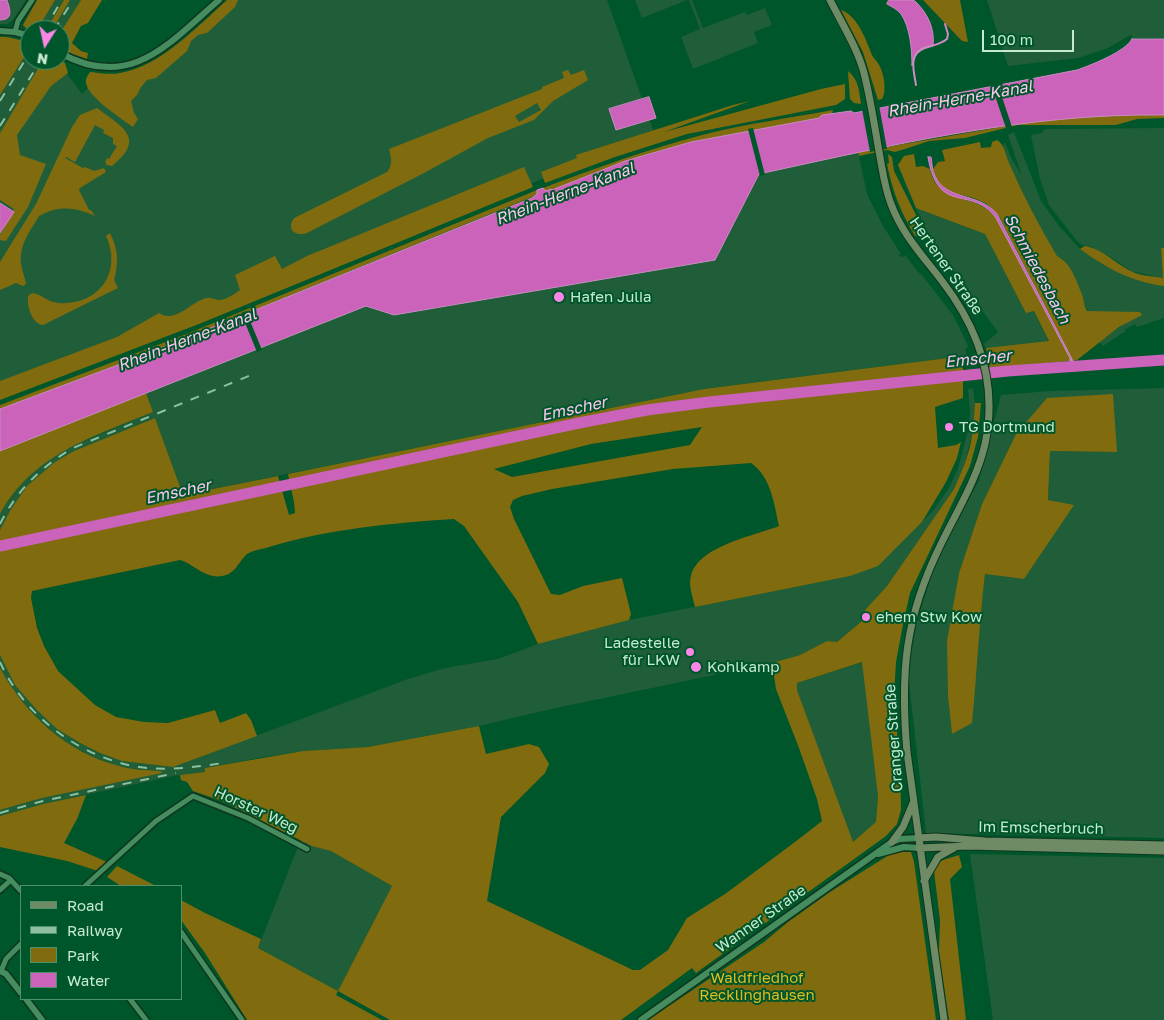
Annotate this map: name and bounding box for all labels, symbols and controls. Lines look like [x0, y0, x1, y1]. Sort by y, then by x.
north arrow [20, 20, 70, 70]
scale bar [984, 20, 1076, 52]
text: 100 m [990, 30, 1033, 48]
text: N [36, 50, 49, 69]
water label: Rhein-Herne-Kanal [886, 77, 1034, 121]
water label: Rhein-Herne-Kanal [493, 159, 637, 229]
water label: Schmiedesbach [1000, 211, 1074, 327]
street label: Hertener Straße [906, 214, 986, 318]
place label: Hafen Julia [570, 288, 652, 306]
marker: Hafen Julia [552, 290, 566, 304]
water label: Rhein-Herne-Kanal [115, 305, 259, 375]
water label: Emscher [944, 346, 1012, 372]
water label: Emscher [539, 393, 609, 425]
place label: TG Dortmund [959, 418, 1055, 436]
marker: TG Dortmund [943, 421, 955, 433]
water label: Emscher [143, 476, 213, 508]
place label: ehem Stw Kow [876, 608, 982, 626]
marker: ehem Stw Kow [860, 611, 872, 623]
place label: Ladestelle für LKW [604, 634, 680, 669]
marker: Ladestelle für LKW [684, 646, 696, 658]
place label: Kohlkamp [707, 658, 779, 676]
marker: Kohlkamp [689, 660, 703, 674]
street label: Cranger Straße [881, 684, 907, 792]
street label: Horster Weg [211, 783, 301, 837]
street label: Im Emscherbruch [978, 818, 1104, 838]
street label: Wanner Straße [712, 881, 810, 957]
legend [20, 885, 182, 1000]
text: Road [67, 896, 104, 914]
text: Railway [67, 921, 123, 939]
text: Park [67, 946, 99, 964]
park label: Waldfriedhof Recklinghausen [699, 969, 815, 1004]
text: Water [67, 971, 110, 989]

